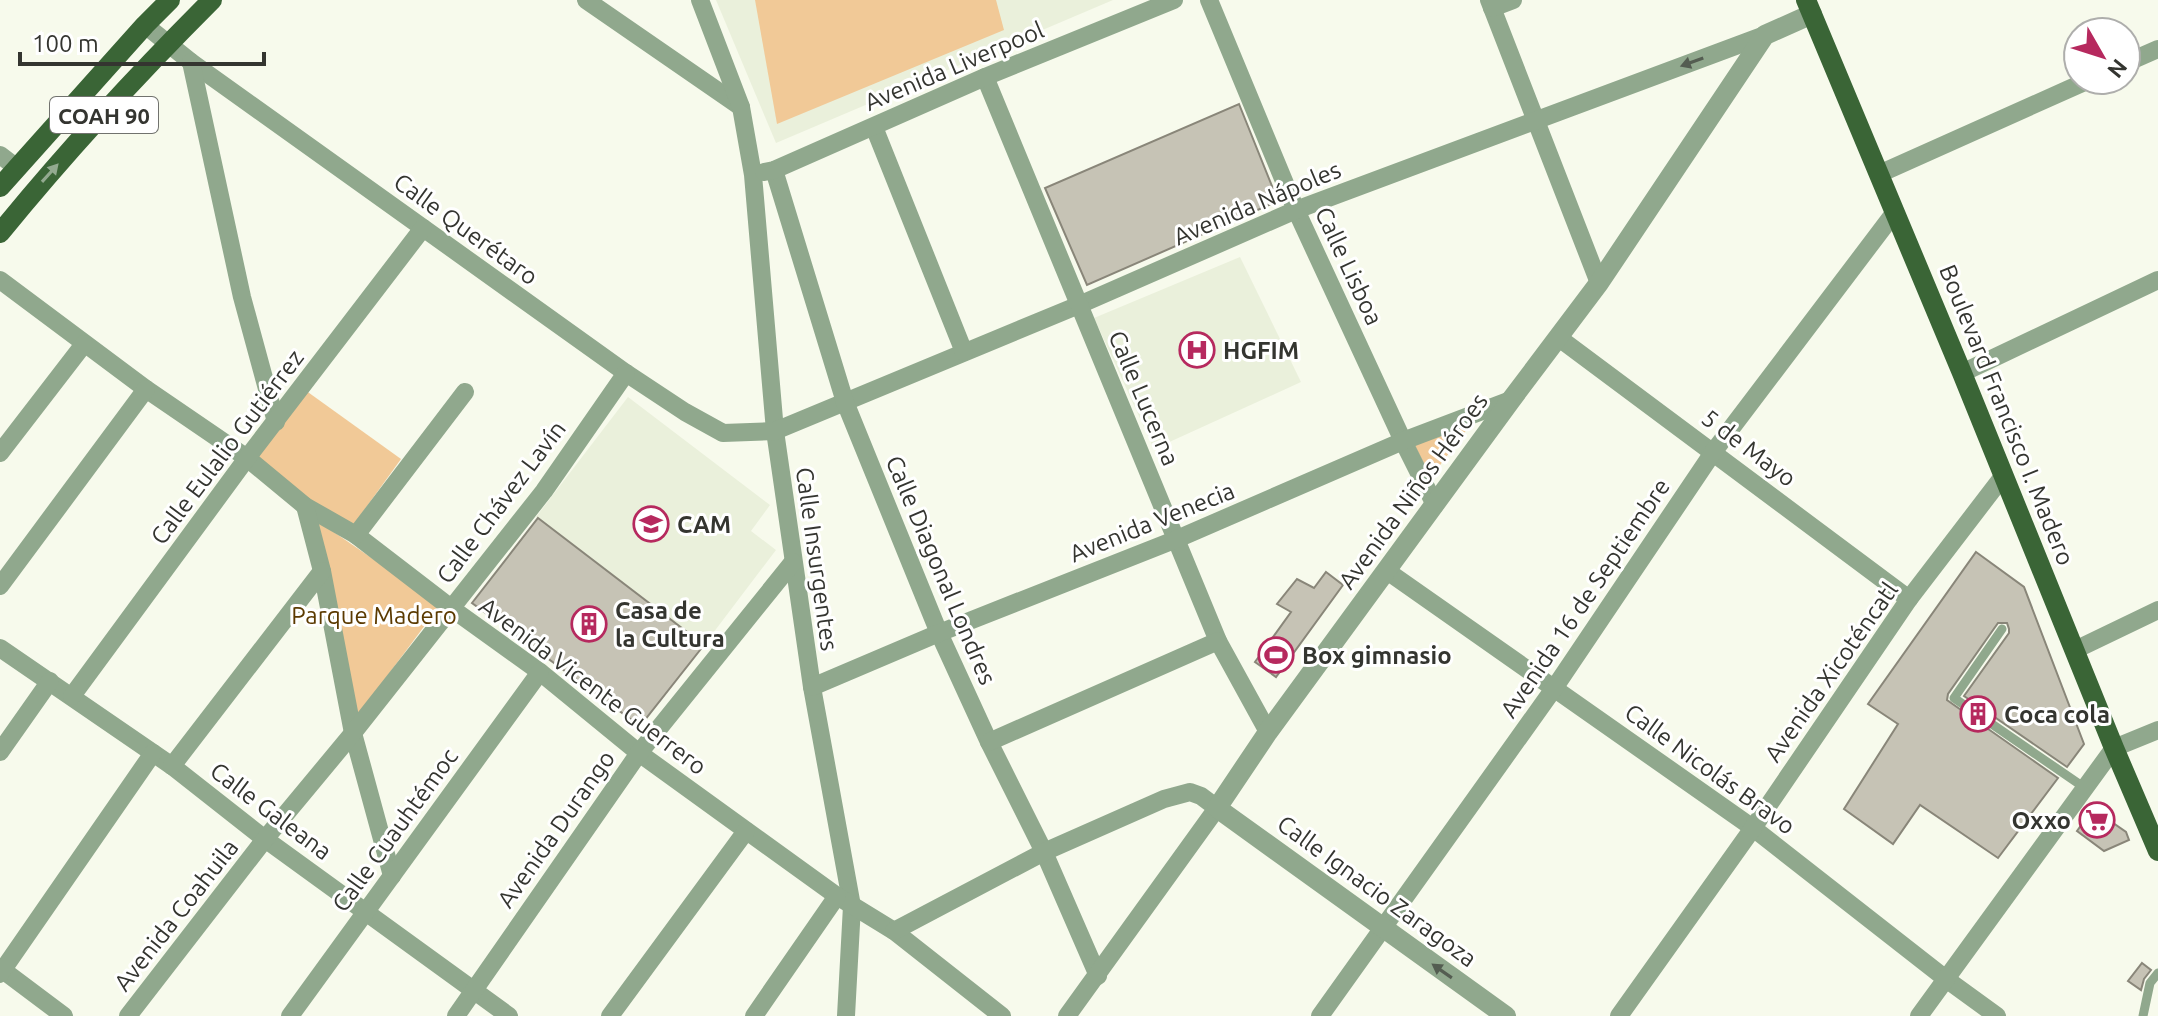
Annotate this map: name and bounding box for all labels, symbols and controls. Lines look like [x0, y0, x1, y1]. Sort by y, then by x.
scale bar [20, 16, 264, 66]
street label: Avenida Liverpool [860, 16, 1048, 116]
north arrow [2062, 16, 2142, 96]
text: 100 m [32, 30, 99, 57]
text: N [2103, 55, 2133, 83]
one-way arrow [1680, 56, 1704, 69]
road number: COAH 90 [50, 97, 158, 133]
street label: Avenida Nápoles [1169, 156, 1345, 250]
one-way arrow [41, 164, 59, 183]
street label: Calle Querétaro [389, 168, 543, 290]
street label: Calle Lisboa [1310, 203, 1388, 329]
street label: Boulevard Francisco I. Madero [1934, 261, 2080, 569]
street label: Calle Lucerna [1103, 327, 1185, 469]
hospital icon: HGFIM [1178, 331, 1216, 369]
place label: HGFIM [1223, 337, 1299, 364]
street label: Calle Eulalio Gutiérrez [145, 345, 309, 549]
street label: Avenida Niños Héroes [1333, 388, 1493, 594]
street label: 5 de Mayo [1697, 404, 1801, 492]
street label: Calle Chávez Lavín [431, 415, 571, 589]
street label: Calle Diagonal Londres [881, 452, 1001, 688]
street label: Calle Insurgentes [791, 465, 843, 653]
street label: Avenida 16 de Septiembre [1495, 473, 1675, 723]
street label: Avenida Venecia [1066, 477, 1238, 567]
school or university icon: CAM [632, 505, 670, 543]
place label: CAM [677, 511, 731, 538]
street label: Avenida Xicoténcatl [1759, 577, 1903, 767]
street label: Avenida Vicente Guerrero [474, 592, 712, 780]
place label: Casa de la Cultura [615, 597, 725, 652]
park label: Parque Madero [291, 602, 457, 629]
building icon: Casa de la Cultura [570, 605, 608, 643]
sports icon: Box gimnasio [1257, 636, 1295, 674]
place label: Box gimnasio [1302, 642, 1452, 669]
building icon: Coca cola [1959, 695, 1997, 733]
street label: Calle Nicolás Bravo [1620, 698, 1800, 840]
place label: Coca cola [2004, 701, 2110, 728]
street label: Calle Cuauhtémoc [327, 743, 463, 917]
street label: Avenida Durango [492, 745, 620, 913]
street label: Calle Galeana [205, 757, 337, 865]
supermarket icon: Oxxo [2078, 801, 2116, 839]
place label: Oxxo [2011, 807, 2071, 834]
street label: Calle Ignacio Zaragoza [1272, 810, 1482, 972]
street label: Avenida Coahuila [109, 834, 243, 996]
one-way arrow [1432, 964, 1453, 979]

